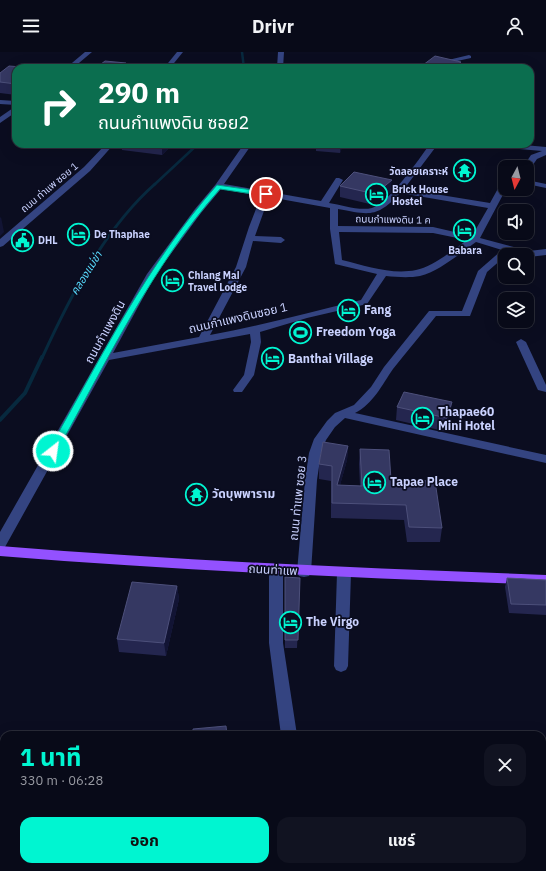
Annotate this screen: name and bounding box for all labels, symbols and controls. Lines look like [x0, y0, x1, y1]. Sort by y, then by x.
icon: menu [20, 15, 42, 37]
text: Drivr [252, 15, 294, 38]
icon: person [504, 15, 526, 37]
text: 290 m [98, 74, 180, 111]
icon: right [32, 80, 84, 132]
text: ถนนกำแพงดิน ซอย2 [98, 111, 249, 134]
temple icon: วัดลอยเคราะห์ [451, 158, 477, 184]
street label: ถนน ท่าแพ ซอย 1 [18, 160, 81, 215]
north arrow [498, 160, 534, 196]
map controls [498, 160, 534, 328]
place label: วัดลอยเคราะห์ [389, 165, 448, 178]
pin [249, 177, 283, 211]
hotel icon: Brick House Hostel [363, 182, 389, 208]
icon: arrive [255, 183, 277, 205]
place label: Brick House Hostel [392, 183, 449, 208]
button: sound [498, 204, 534, 240]
street label: ถนนกำแพงดิน 1 ค [355, 212, 431, 227]
hotel icon: Babara [452, 217, 478, 243]
hotel icon: De Thaphae [66, 221, 92, 247]
public building icon: DHL [9, 227, 35, 253]
place label: De Thaphae [94, 228, 150, 241]
place label: DHL [38, 234, 58, 247]
place label: Babara [448, 244, 482, 257]
water label: คลองแม่ข่า [67, 248, 105, 297]
button: search [498, 248, 534, 284]
hotel icon: Chiang Mai Travel Lodge [160, 268, 186, 294]
place label: Chiang Mai Travel Lodge [188, 269, 248, 294]
button: layers [498, 292, 534, 328]
street label: ถนนกำแพงดิน [81, 297, 128, 366]
hotel icon: Fang [336, 297, 362, 323]
street label: ถนนกำแพงดินซอย 1 [187, 299, 289, 336]
place label: Fang [364, 302, 392, 317]
sports icon: Freedom Yoga [287, 319, 313, 345]
place label: Freedom Yoga [316, 324, 396, 339]
hotel icon: Banthai Village [259, 346, 285, 372]
place label: Banthai Village [288, 351, 374, 366]
place label: Thapae60 Mini Hotel [438, 404, 495, 433]
hotel icon: Thapae60 Mini Hotel [410, 406, 436, 432]
position arrow [32, 430, 74, 472]
street label: ถนน ท่าแพ ซอย 3 [286, 455, 309, 541]
hotel icon: Tapae Place [361, 469, 387, 495]
place label: Tapae Place [390, 474, 458, 489]
temple icon: วัดบุพพาราม [183, 481, 209, 507]
place label: วัดบุพพาราม [212, 486, 275, 501]
street label: ถนนท่าแพ [248, 561, 298, 578]
hotel icon: The Virgo [277, 609, 303, 635]
place label: The Virgo [306, 614, 359, 629]
text: 1 นาที [20, 741, 81, 773]
button: close [484, 744, 526, 786]
text: 330 m · 06:28 [20, 772, 103, 789]
button: ออก [20, 817, 269, 863]
button: แชร์ [277, 817, 526, 863]

